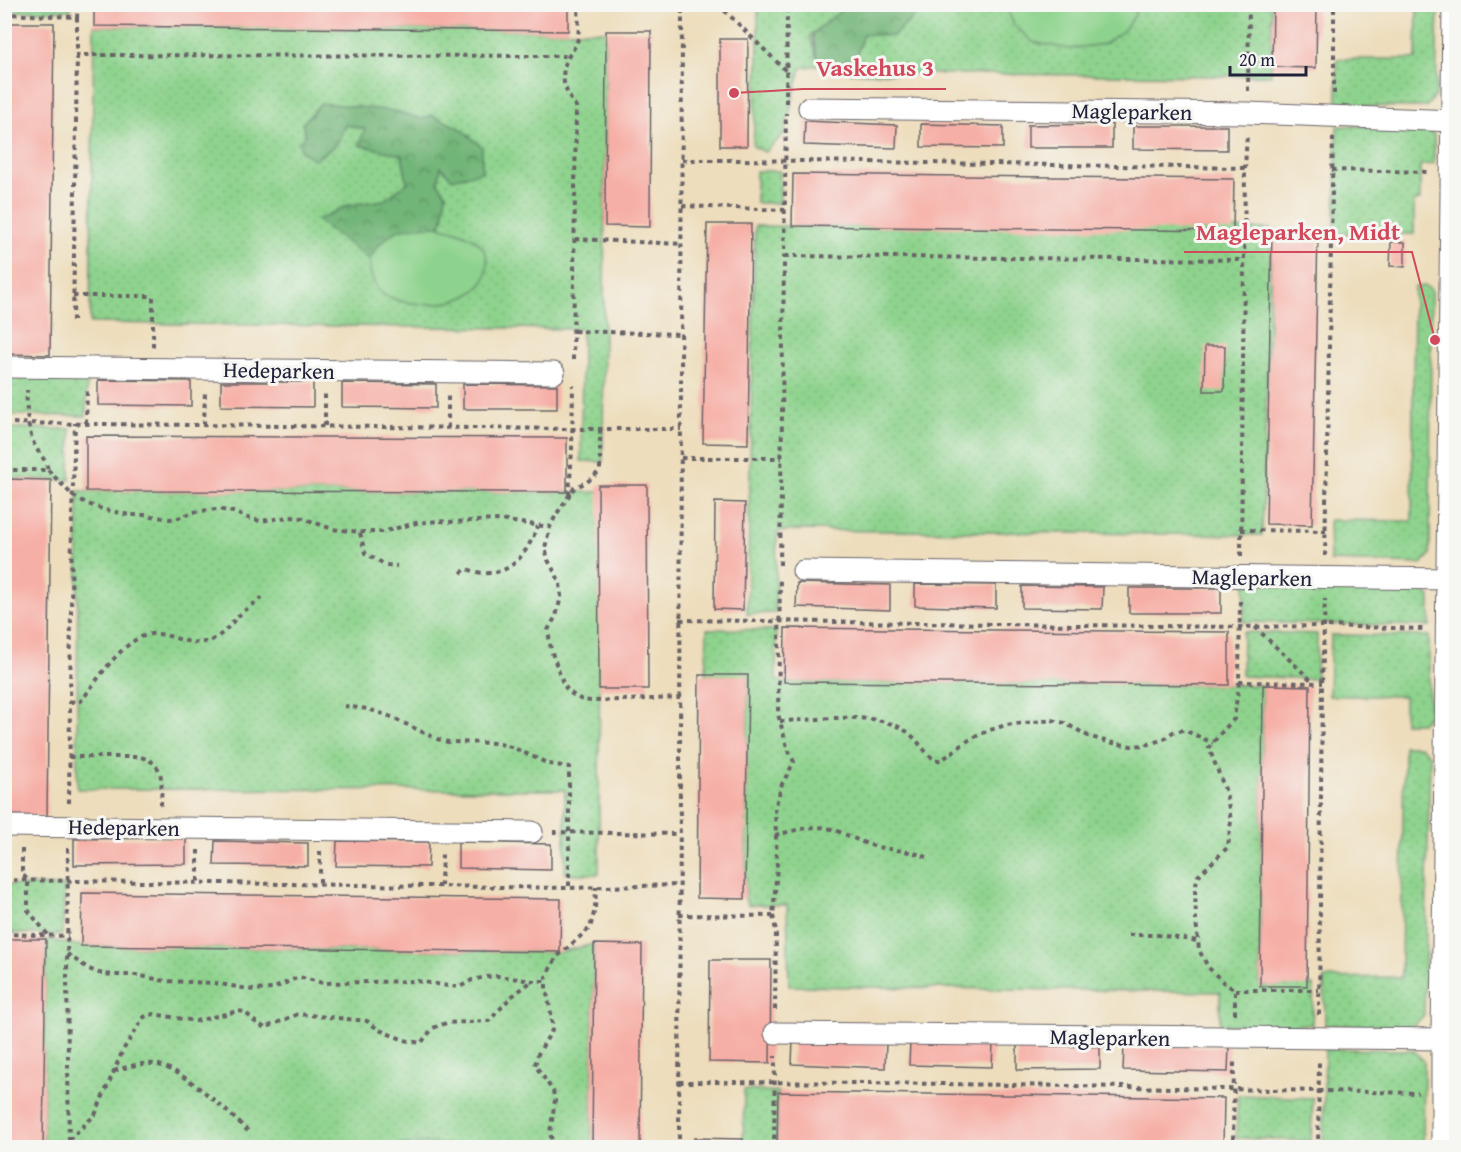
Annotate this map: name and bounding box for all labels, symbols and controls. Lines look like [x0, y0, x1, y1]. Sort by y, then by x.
scale bar [1230, 39, 1306, 77]
text: 20 m [1239, 46, 1275, 73]
callout: Vaskehus 3 [803, 47, 946, 89]
text: Vaskehus 3 [816, 50, 934, 85]
street label: Magleparken [1071, 94, 1193, 128]
callout: Magleparken, Midt [1184, 210, 1412, 252]
text: Magleparken, Midt [1196, 214, 1400, 249]
street label: Hedeparken [223, 353, 336, 387]
street label: Magleparken [1191, 560, 1313, 594]
street label: Hedeparken [68, 810, 181, 844]
street label: Magleparken [1049, 1020, 1171, 1054]

